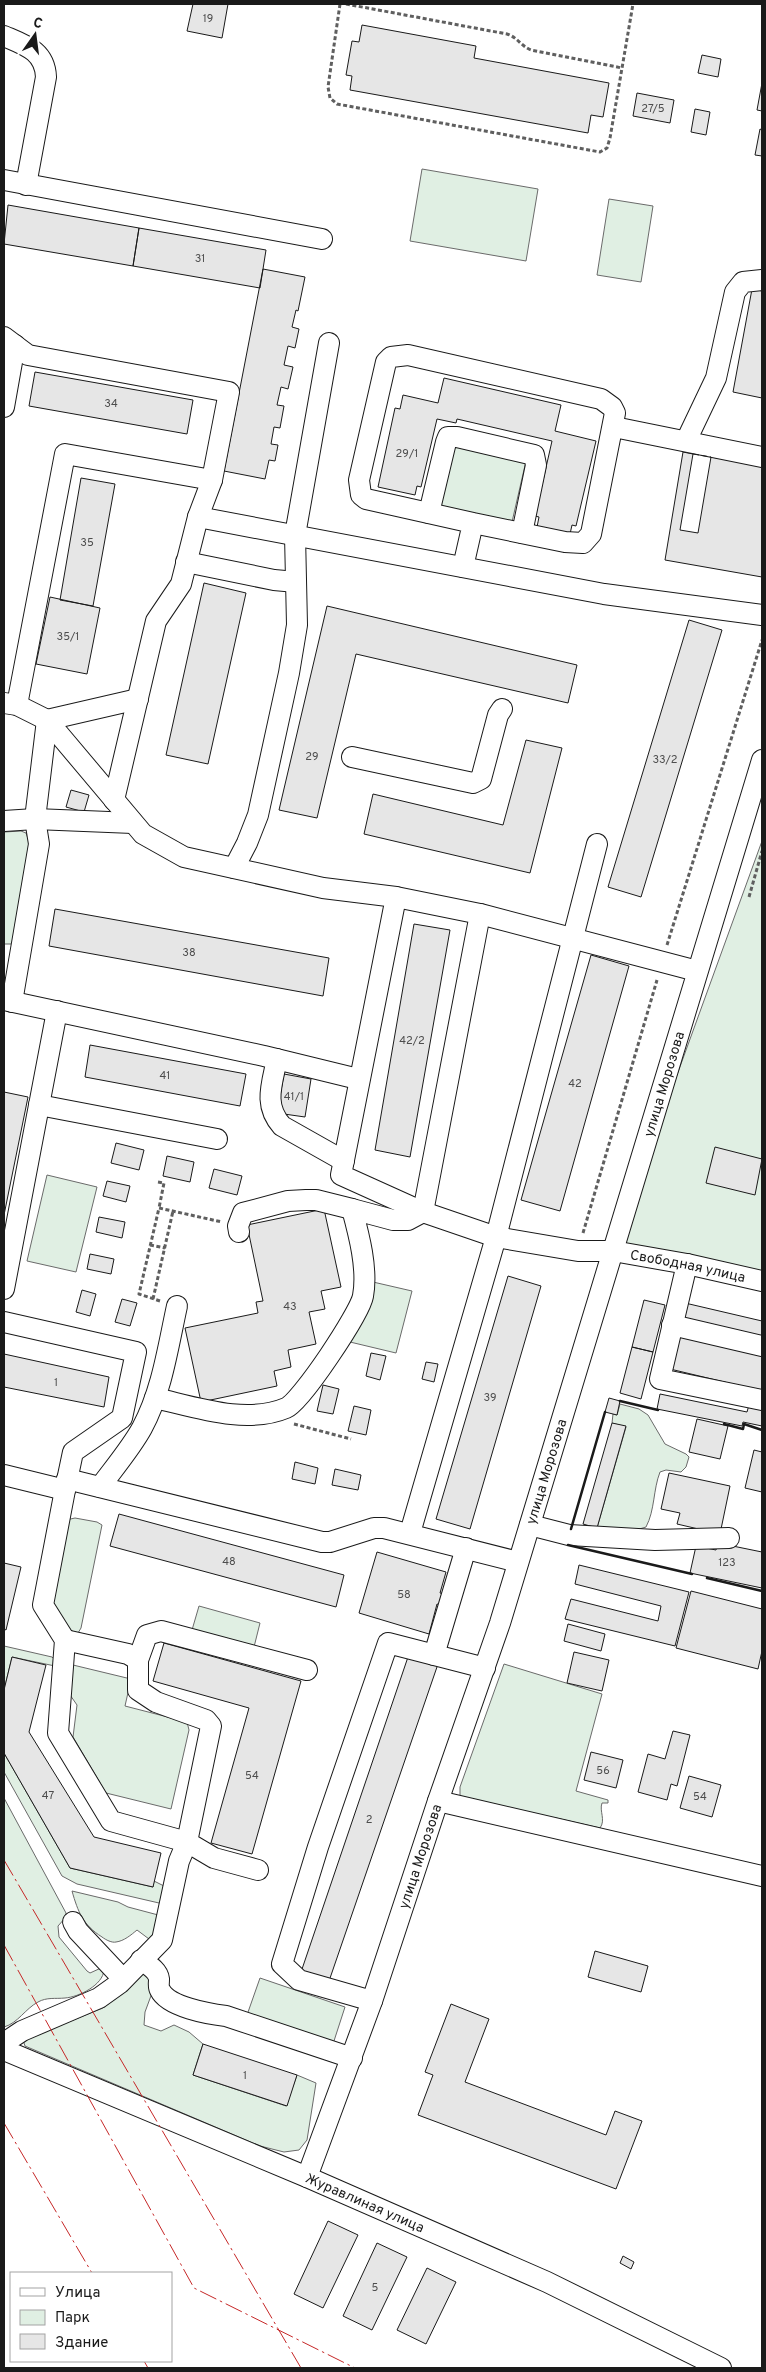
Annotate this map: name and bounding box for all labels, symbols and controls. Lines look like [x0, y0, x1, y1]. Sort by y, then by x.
north arrow [10, 10, 60, 60]
house number: 19 [203, 12, 213, 26]
text: С [31, 15, 44, 33]
house number: 27/5 [641, 102, 665, 116]
house number: 31 [195, 252, 205, 266]
house number: 34 [104, 397, 118, 411]
house number: 29/1 [396, 447, 418, 461]
house number: 35 [80, 536, 94, 550]
house number: 35/1 [57, 630, 79, 644]
house number: 29 [305, 750, 319, 764]
house number: 33/2 [652, 753, 678, 767]
house number: 38 [182, 946, 196, 960]
street label: улица Морозова [641, 1030, 689, 1139]
house number: 42/2 [399, 1034, 425, 1048]
house number: 41 [160, 1069, 170, 1083]
house number: 42 [568, 1077, 582, 1091]
house number: 41/1 [284, 1090, 304, 1104]
street label: Свободная улица [629, 1247, 747, 1287]
house number: 43 [283, 1300, 297, 1314]
house number: 1 [54, 1376, 58, 1390]
house number: 39 [484, 1391, 496, 1405]
street label: улица Морозова [523, 1417, 571, 1527]
house number: 48 [222, 1555, 236, 1569]
house number: 123 [718, 1556, 736, 1570]
house number: 58 [397, 1588, 411, 1602]
house number: 56 [596, 1764, 610, 1778]
house number: 54 [245, 1769, 259, 1783]
house number: 47 [42, 1789, 54, 1803]
house number: 54 [693, 1790, 707, 1804]
street label: улица Морозова [396, 1802, 446, 1911]
house number: 2 [366, 1813, 372, 1827]
house number: 1 [243, 2069, 247, 2083]
street label: Журавлиная улица [303, 2170, 426, 2237]
legend [10, 2272, 172, 2362]
house number: 5 [372, 2281, 379, 2295]
text: Улица [55, 2284, 100, 2303]
text: Парк [55, 2309, 90, 2328]
text: Здание [55, 2334, 108, 2353]

